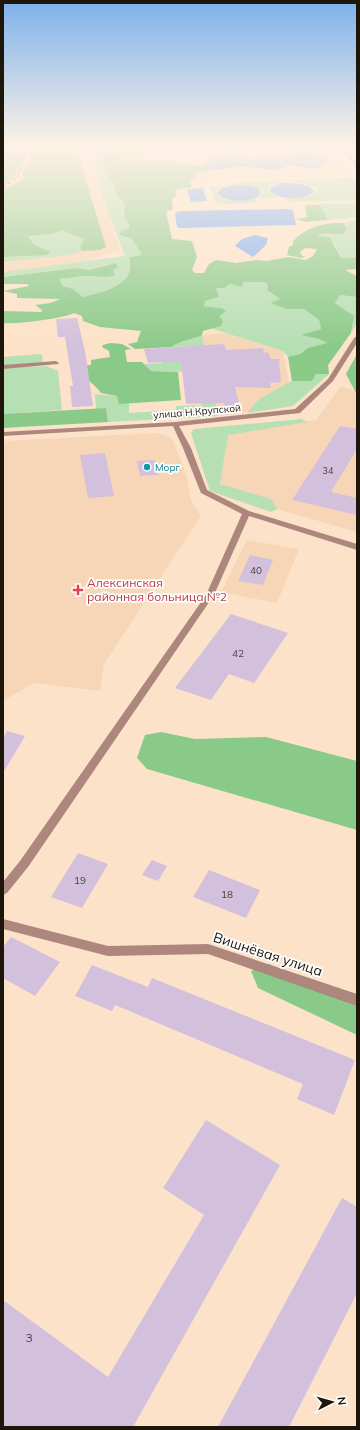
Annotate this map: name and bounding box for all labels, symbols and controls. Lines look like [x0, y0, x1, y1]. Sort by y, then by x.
street label: улица Н.Крупской [153, 401, 241, 422]
place label: Морг [155, 461, 180, 474]
marker: Морг [142, 462, 152, 472]
house number: 34 [323, 465, 334, 476]
house number: 40 [250, 564, 262, 577]
place label: Алексинская районная больница №2 [87, 575, 227, 604]
marker: Алексинская районная больница №2 [72, 584, 84, 596]
house number: 42 [232, 647, 244, 660]
house number: 19 [74, 874, 86, 887]
house number: 18 [221, 888, 233, 901]
street label: Вишнёвая улица [211, 928, 325, 980]
house number: 3 [25, 1330, 33, 1345]
north arrow [312, 1382, 352, 1422]
text: N [335, 1396, 349, 1406]

